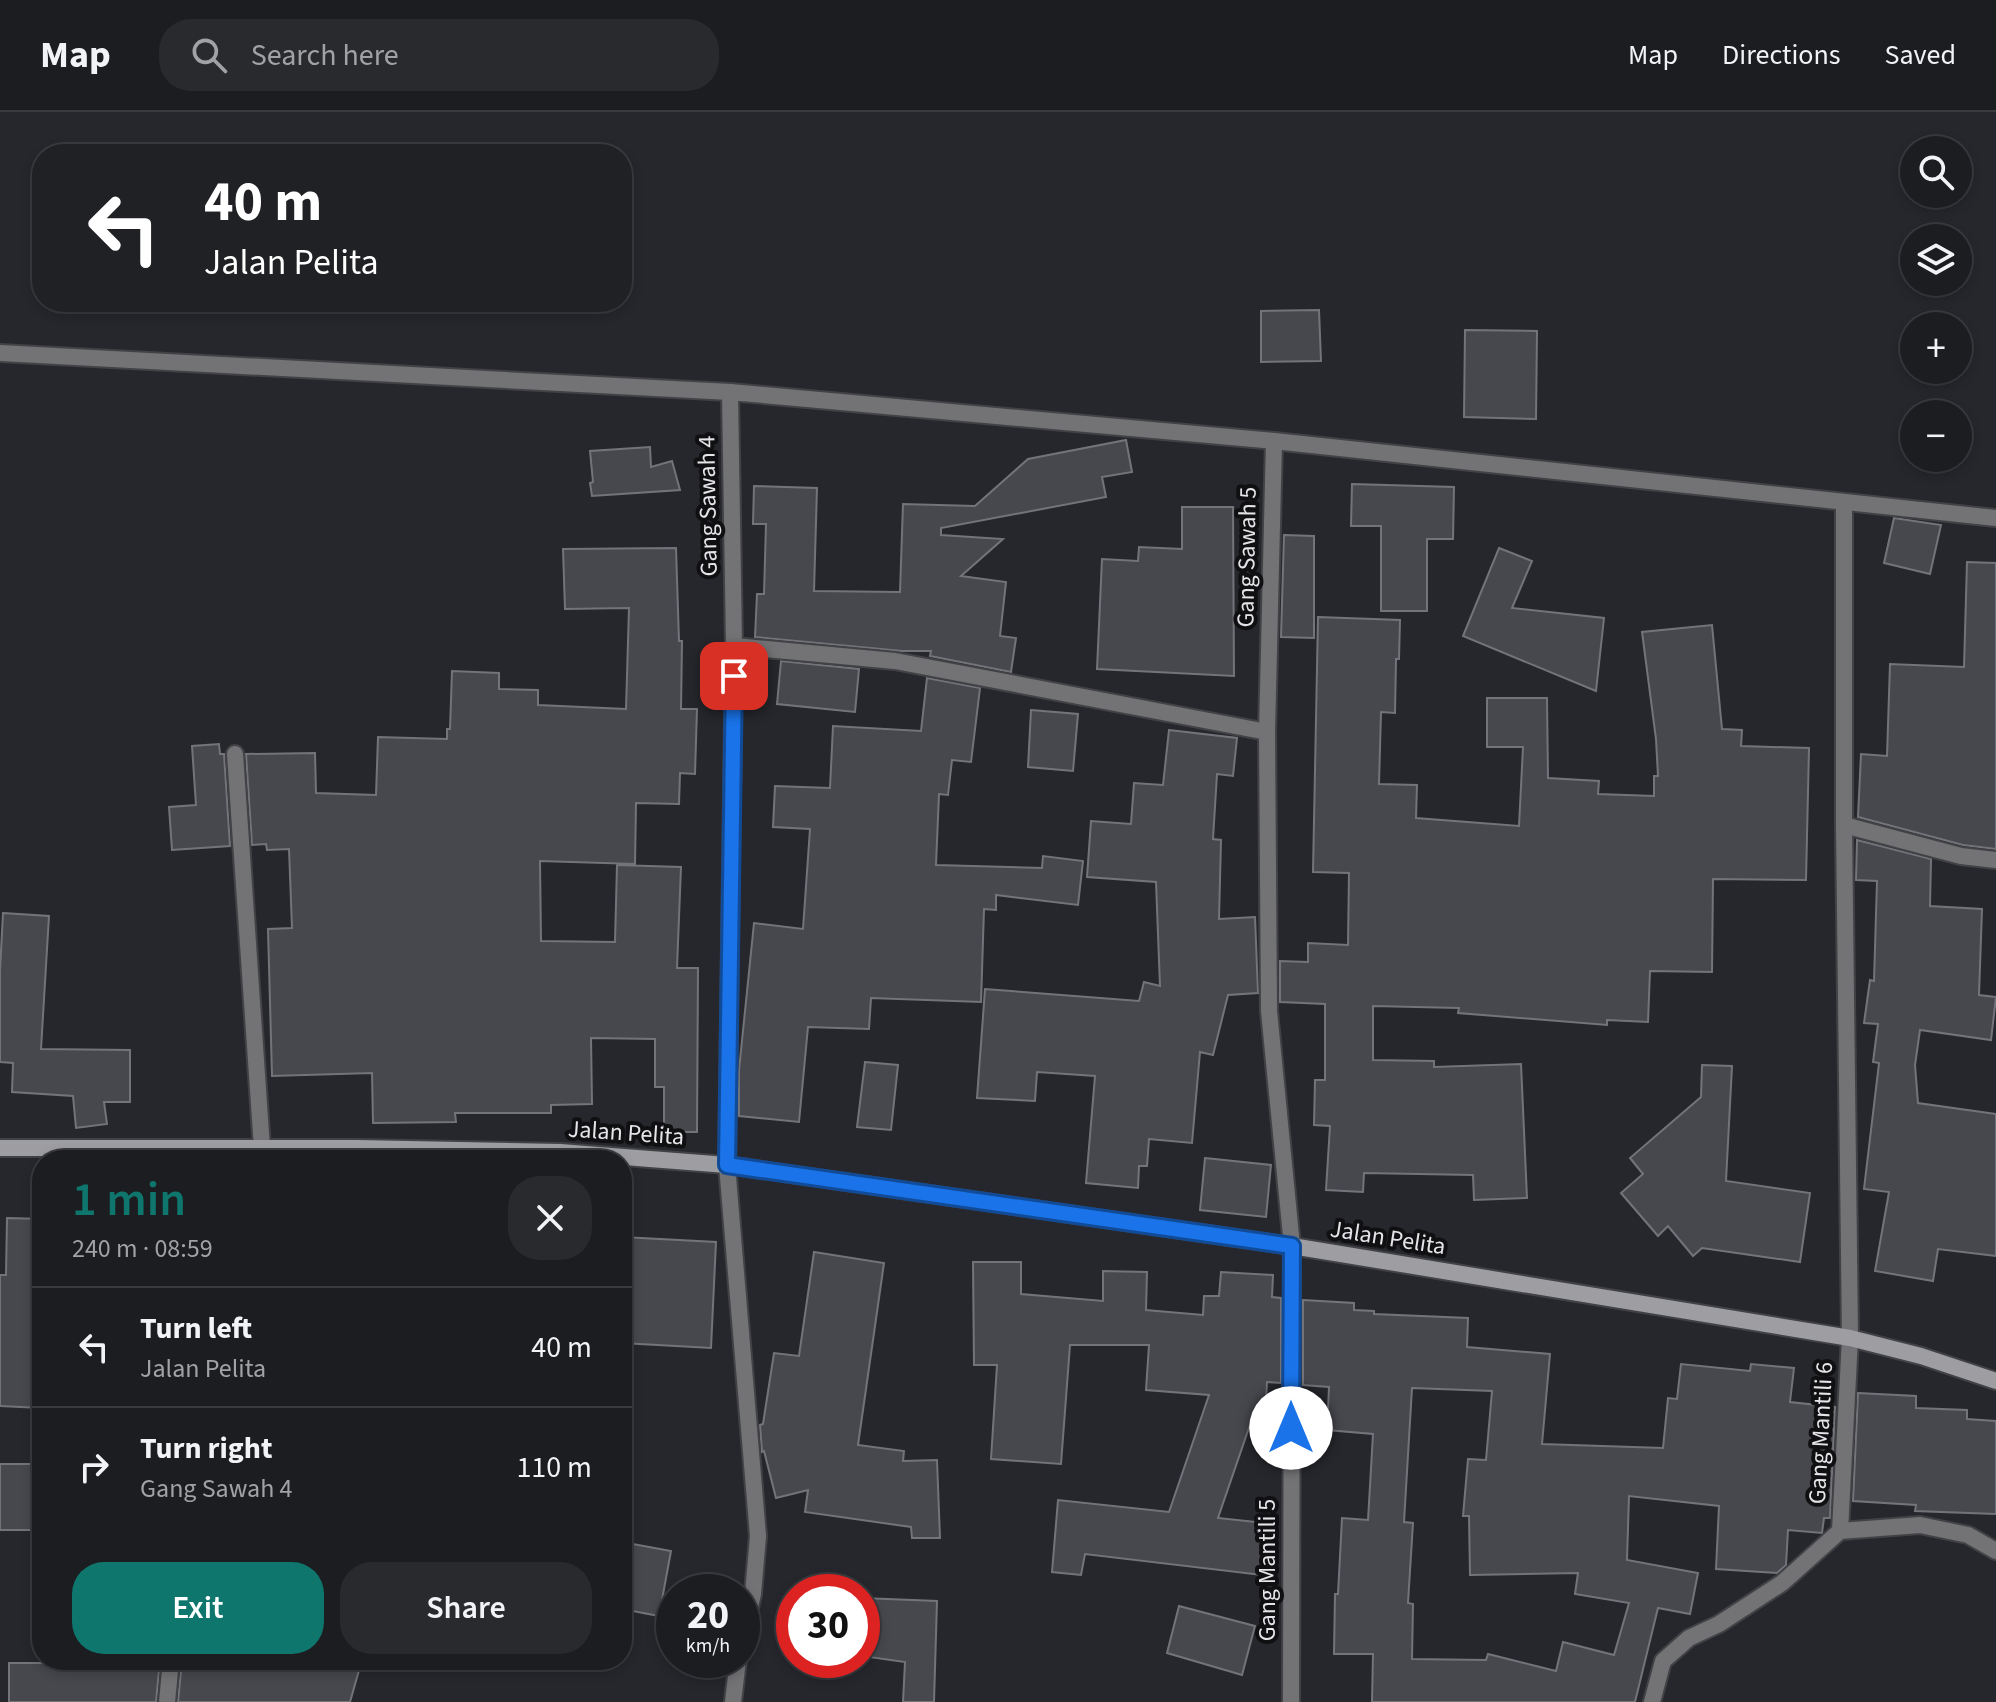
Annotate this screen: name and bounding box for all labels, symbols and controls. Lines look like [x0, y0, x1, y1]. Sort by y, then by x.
search box [159, 19, 719, 91]
text: Map [40, 28, 111, 82]
icon: search [187, 33, 231, 77]
text: Search here [251, 34, 399, 77]
text: Map [1628, 35, 1678, 75]
text: Directions [1722, 35, 1841, 75]
text: Saved [1885, 35, 1956, 75]
map controls [1900, 136, 1972, 472]
button: search [1900, 136, 1972, 208]
text: 40 m [204, 163, 322, 242]
icon: left [72, 176, 176, 280]
button: layers [1900, 224, 1972, 296]
text: Jalan Pelita [204, 237, 379, 288]
button: + [1900, 312, 1972, 384]
button: − [1900, 400, 1972, 472]
street label: Gang Sawah 4 [689, 435, 727, 577]
street label: Gang Sawah 5 [1228, 486, 1266, 628]
pin [700, 642, 768, 710]
icon: arrive [712, 654, 756, 698]
street label: Jalan Pelita [567, 1111, 685, 1155]
text: 1 min [72, 1166, 186, 1234]
button: close [508, 1176, 592, 1260]
street label: Jalan Pelita [1328, 1212, 1448, 1264]
text: 240 m · 08:59 [72, 1230, 213, 1267]
text: Turn left [140, 1307, 252, 1350]
icon: left [72, 1325, 116, 1369]
text: 40 m [531, 1326, 592, 1369]
text: Jalan Pelita [140, 1350, 266, 1387]
street label: Gang Mantili 6 [1800, 1361, 1842, 1505]
position arrow [1249, 1386, 1333, 1470]
text: Turn right [140, 1427, 272, 1470]
icon: right [72, 1445, 116, 1489]
text: 110 m [516, 1446, 592, 1489]
text: Gang Sawah 4 [140, 1470, 292, 1507]
street label: Gang Mantili 5 [1250, 1499, 1285, 1641]
button: Exit [72, 1562, 324, 1654]
button: Share [340, 1562, 592, 1654]
speed limit sign: 30 [776, 1574, 880, 1678]
text: 20 [687, 1587, 729, 1644]
text: km/h [686, 1632, 730, 1660]

